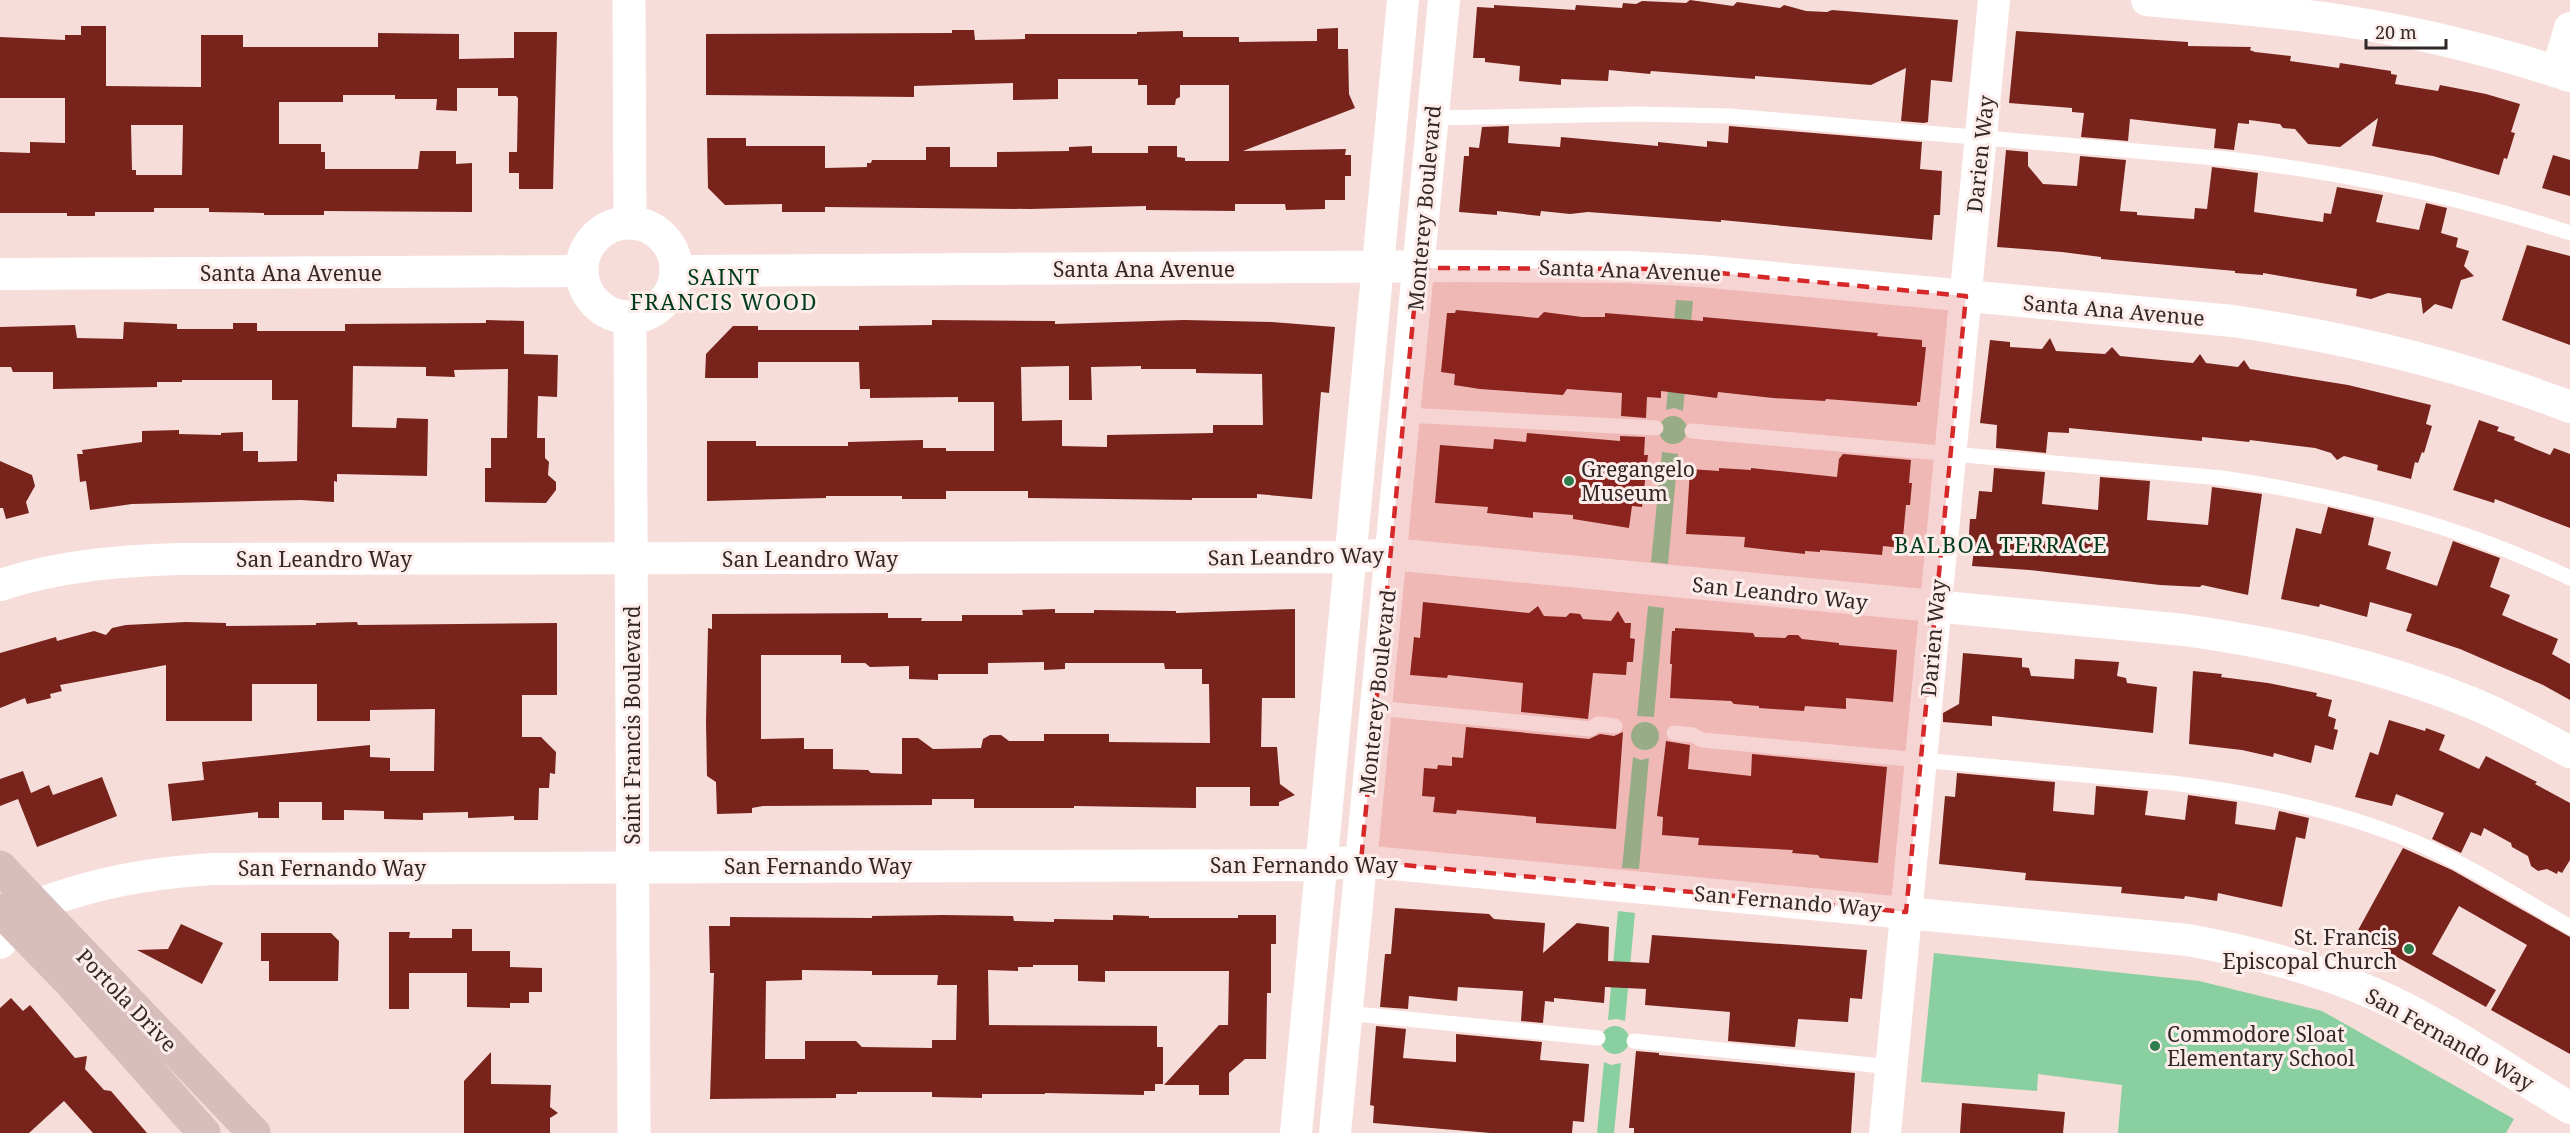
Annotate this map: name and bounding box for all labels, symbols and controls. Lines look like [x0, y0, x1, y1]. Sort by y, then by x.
scale bar [2366, 12, 2446, 50]
text: 20 m [2375, 20, 2417, 44]
street label: Darien Way [1960, 94, 2000, 214]
street label: Monterey Boulevard [1401, 104, 1447, 312]
street label: Santa Ana Avenue [1538, 253, 1722, 287]
street label: Santa Ana Avenue [1053, 255, 1235, 283]
street label: Santa Ana Avenue [200, 259, 382, 287]
district label: SAINT FRANCIS WOOD [630, 261, 818, 316]
street label: Santa Ana Avenue [2022, 288, 2206, 332]
place label: Gregangelo Museum [1581, 455, 1695, 507]
marker: Gregangelo Museum [1562, 474, 1576, 488]
district label: BALBOA TERRACE [1894, 529, 2108, 559]
street label: San Leandro Way [1208, 540, 1384, 572]
street label: San Leandro Way [236, 545, 412, 573]
street label: San Leandro Way [722, 545, 898, 573]
street label: San Leandro Way [1691, 570, 1869, 616]
street label: Darien Way [1914, 578, 1952, 698]
street label: Monterey Boulevard [1352, 588, 1402, 796]
street label: Saint Francis Boulevard [618, 605, 646, 845]
street label: San Fernando Way [1210, 851, 1398, 879]
street label: San Fernando Way [724, 852, 912, 880]
street label: San Fernando Way [238, 854, 426, 882]
street label: San Fernando Way [1693, 879, 1883, 923]
place label: St. Francis Episcopal Church [2223, 923, 2397, 975]
street label: Portola Drive [71, 942, 183, 1058]
marker: St. Francis Episcopal Church [2402, 942, 2416, 956]
street label: San Fernando Way [2361, 981, 2539, 1097]
place label: Commodore Sloat Elementary School [2167, 1020, 2355, 1072]
marker: Commodore Sloat Elementary School [2148, 1039, 2162, 1053]

